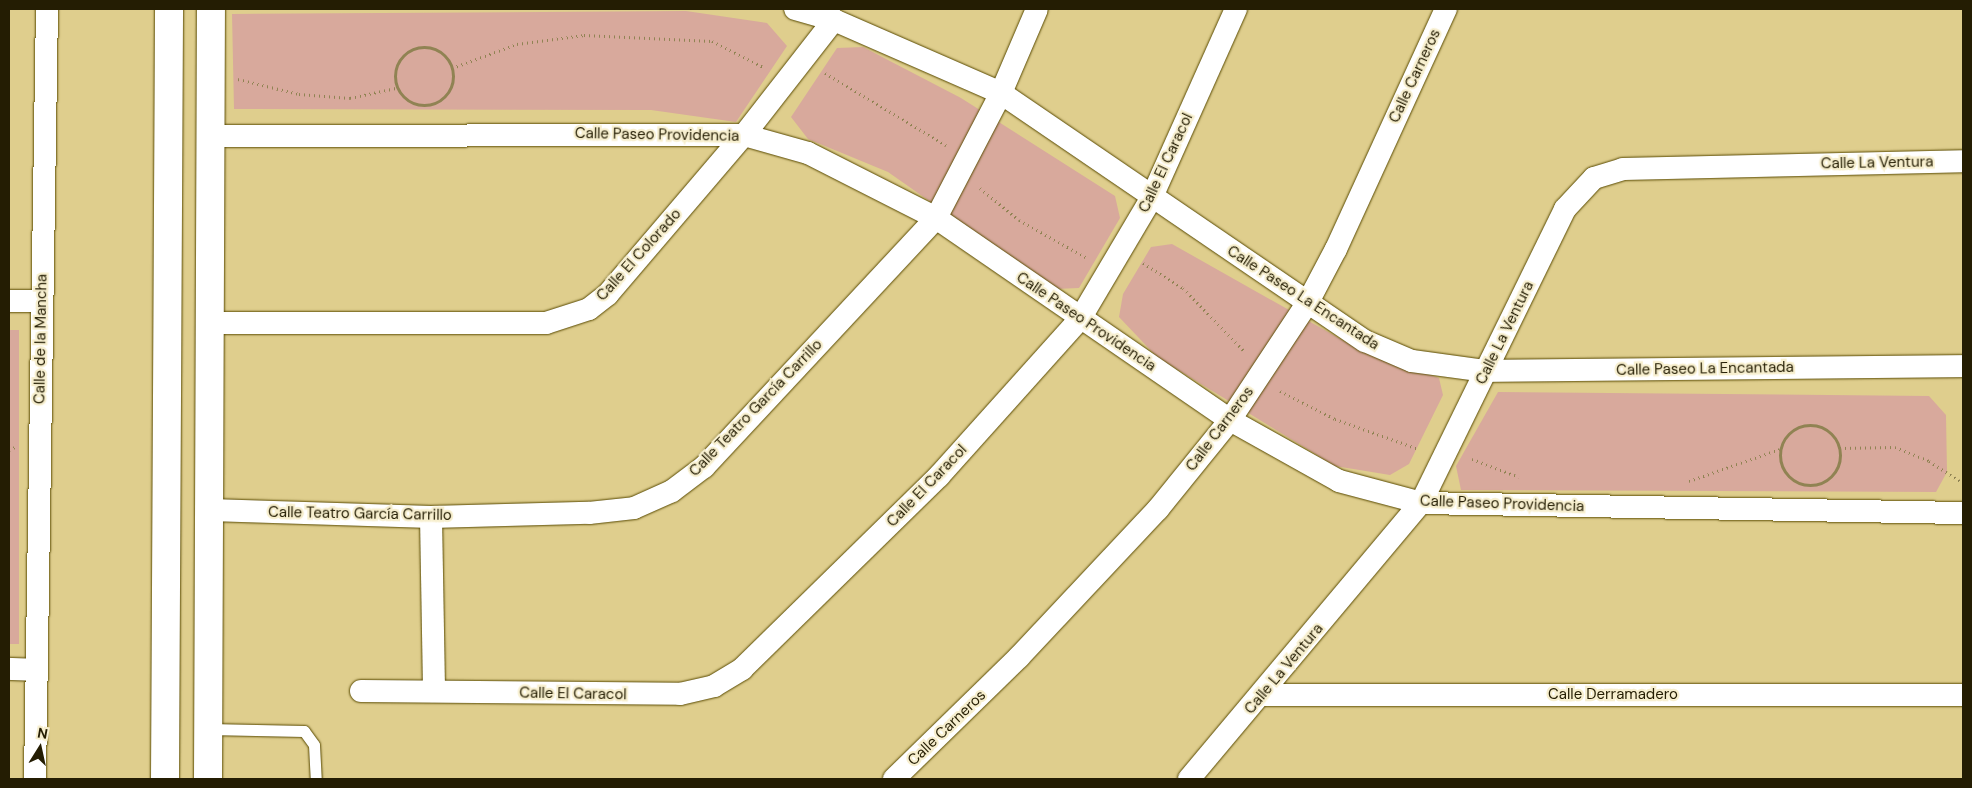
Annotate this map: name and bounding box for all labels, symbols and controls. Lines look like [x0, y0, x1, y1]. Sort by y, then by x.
street label: Calle Carneros [1385, 26, 1445, 126]
street label: Calle El Caracol [1135, 111, 1197, 215]
street label: Calle Paseo Providencia [575, 125, 739, 145]
street label: Calle La Ventura [1821, 153, 1933, 173]
street label: Calle El Colorado [593, 205, 685, 305]
street label: Calle Paseo La Encantada [1224, 242, 1382, 354]
street label: Calle Paseo Providencia [1013, 269, 1159, 375]
street label: Calle de la Mancha [31, 274, 51, 404]
street label: Calle La Ventura [1472, 278, 1538, 388]
street label: Calle Teatro García Carrillo [686, 336, 826, 480]
street label: Calle Paseo La Encantada [1616, 358, 1794, 380]
street label: Calle Carneros [1182, 383, 1258, 475]
street label: Calle El Caracol [883, 441, 971, 531]
street label: Calle Paseo Providencia [1420, 492, 1584, 516]
street label: Calle Teatro García Carrillo [268, 503, 452, 525]
street label: Calle La Ventura [1241, 620, 1327, 718]
street label: Calle El Caracol [519, 684, 627, 704]
street label: Calle Carneros [904, 686, 990, 770]
street label: Calle Derramadero [1548, 686, 1678, 704]
north arrow [15, 723, 65, 773]
text: N [36, 723, 49, 743]

